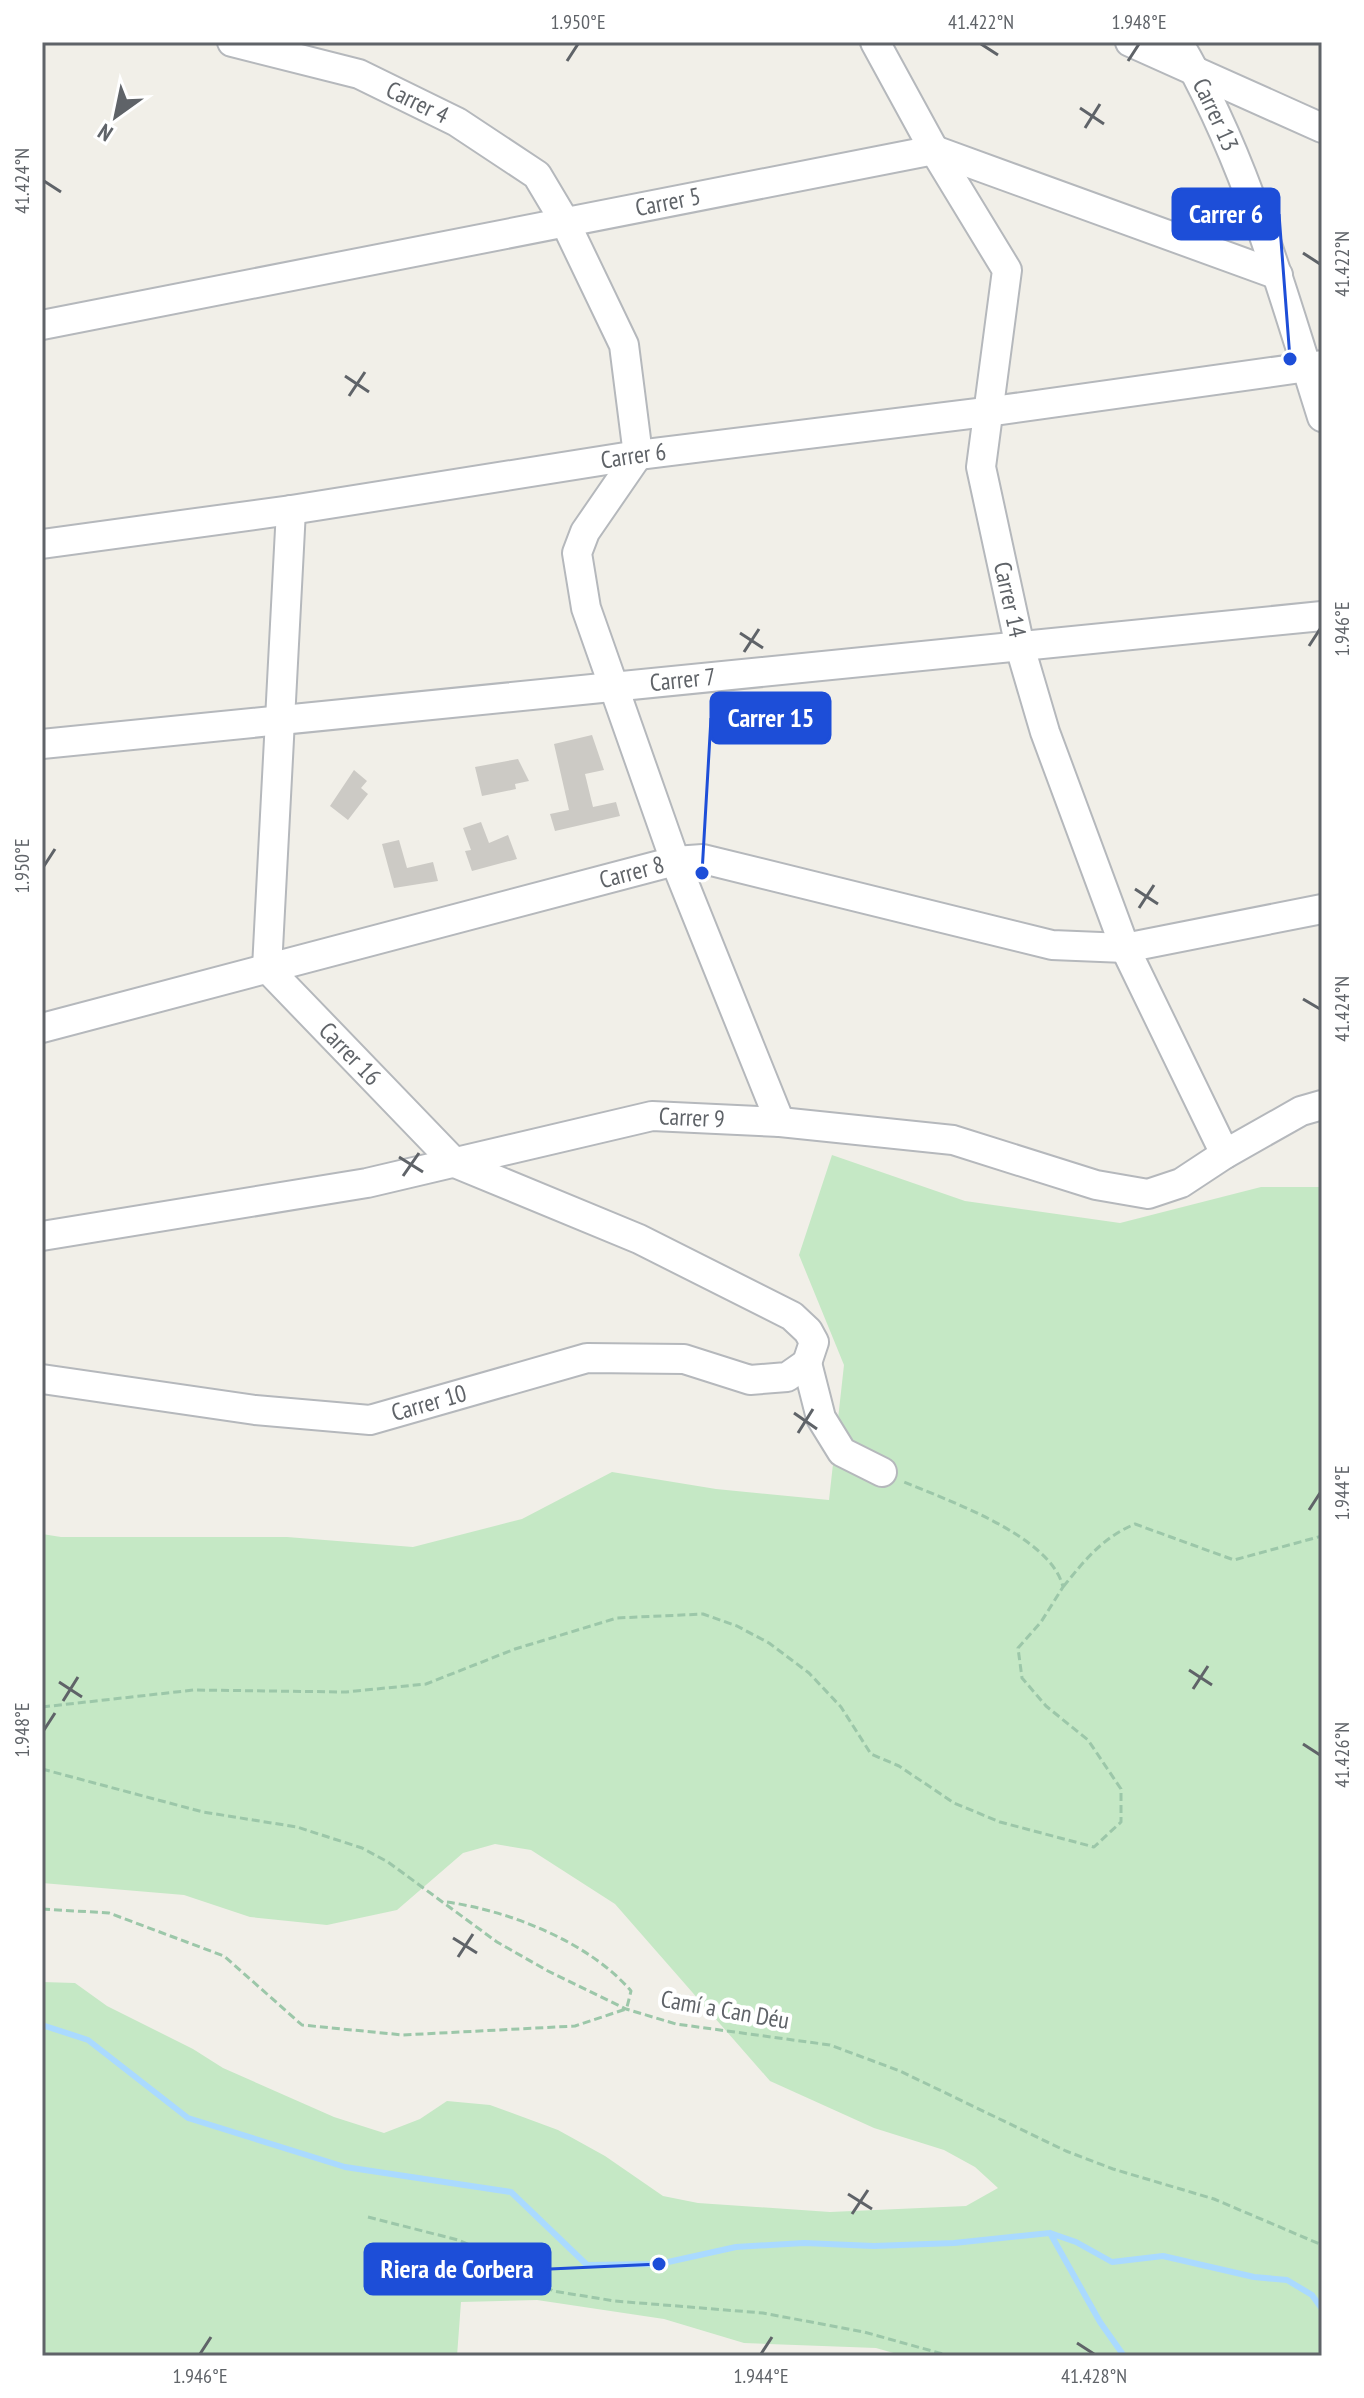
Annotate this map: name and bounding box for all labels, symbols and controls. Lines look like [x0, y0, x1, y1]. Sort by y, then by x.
text: 1.950°E [551, 9, 605, 35]
text: 41.422°N [948, 9, 1014, 35]
text: 1.948°E [1112, 9, 1166, 35]
street label: Carrer 13 [1186, 73, 1246, 156]
street label: Carrer 4 [381, 74, 454, 131]
north arrow [76, 76, 156, 156]
text: N [92, 118, 118, 148]
text: 41.424°N [9, 148, 35, 214]
street label: Carrer 5 [633, 180, 703, 223]
callout: Carrer 6 [1173, 189, 1279, 239]
text: Carrer 6 [1189, 197, 1263, 230]
text: 41.422°N [1329, 231, 1355, 297]
street label: Carrer 6 [598, 436, 668, 476]
street label: Carrer 14 [987, 559, 1034, 641]
text: 1.946°E [1329, 602, 1355, 656]
street label: Carrer 7 [648, 661, 717, 698]
callout: Carrer 15 [711, 693, 830, 743]
text: Carrer 15 [728, 701, 814, 734]
text: 1.950°E [9, 839, 35, 893]
street label: Carrer 8 [596, 849, 667, 895]
text: 41.424°N [1329, 976, 1355, 1042]
street label: Carrer 16 [312, 1015, 388, 1092]
street label: Carrer 9 [658, 1100, 726, 1134]
street label: Carrer 10 [388, 1377, 470, 1428]
text: 1.944°E [1329, 1466, 1355, 1520]
text: 1.948°E [9, 1703, 35, 1757]
text: 41.426°N [1329, 1722, 1355, 1788]
street label: Camí a Can Déu [659, 1983, 792, 2036]
callout: Riera de Corbera [365, 2244, 550, 2294]
text: Riera de Corbera [381, 2252, 533, 2285]
text: 1.946°E [173, 2363, 227, 2389]
text: 1.944°E [734, 2363, 788, 2389]
text: 41.428°N [1061, 2363, 1127, 2389]

